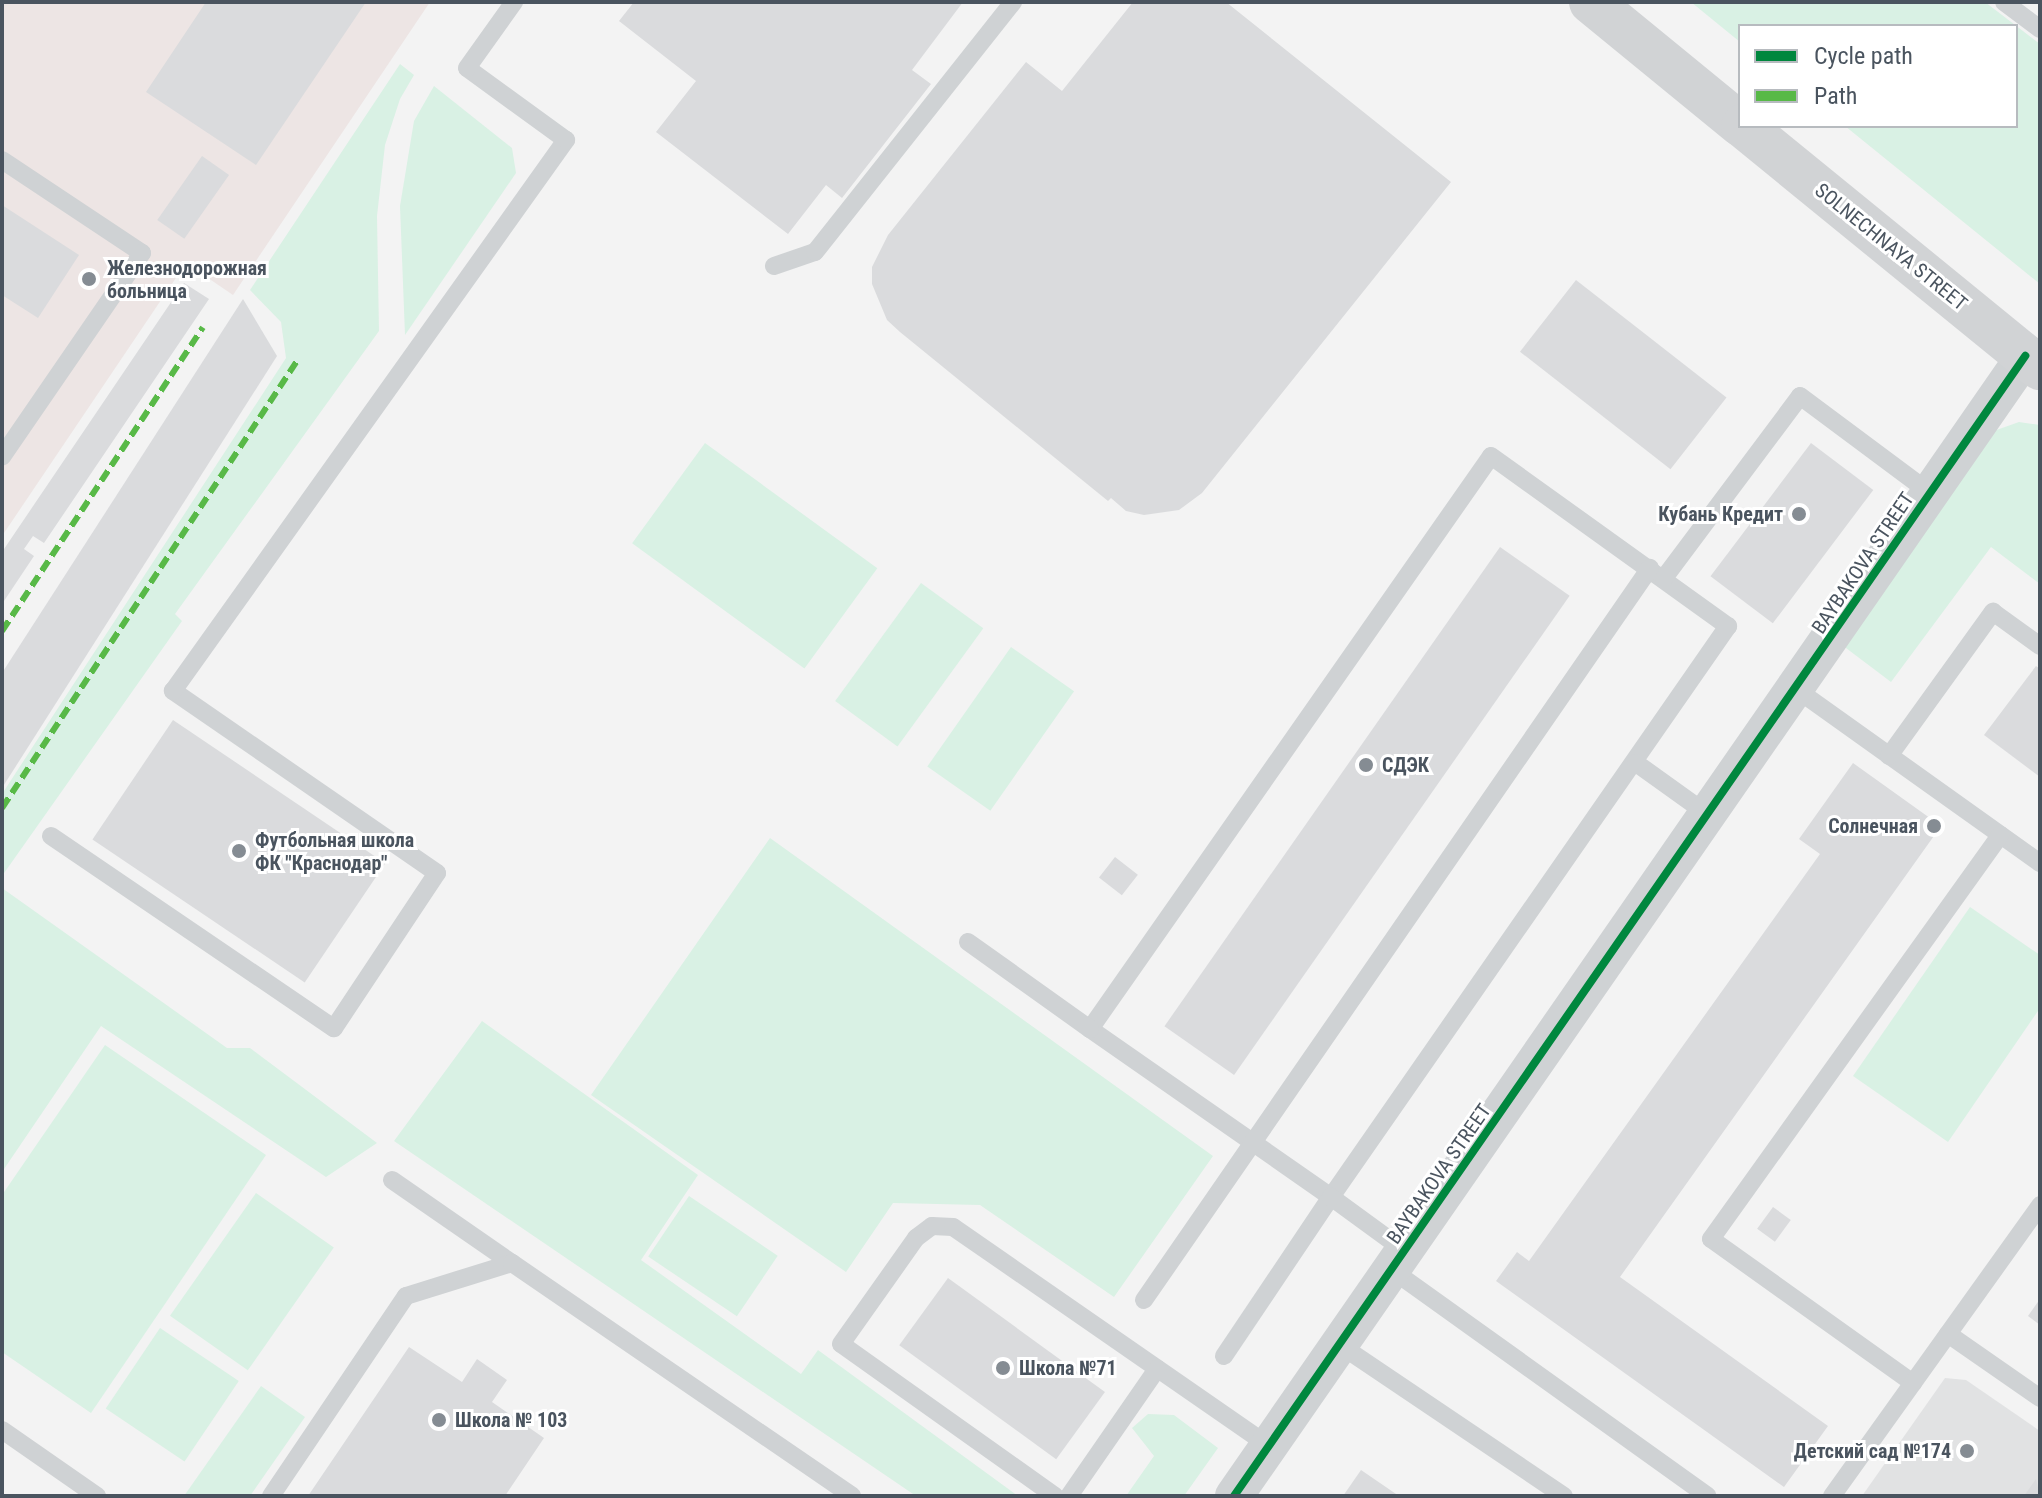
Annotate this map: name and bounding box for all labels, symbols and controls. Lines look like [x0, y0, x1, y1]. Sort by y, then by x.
legend [1738, 24, 2018, 128]
text: Cycle path [1814, 42, 1913, 70]
text: Path [1814, 82, 1857, 110]
street label: SOLNECHNAYA STREET [1810, 178, 1972, 316]
place label: Железнодорожная больница [107, 256, 267, 303]
marker: Железнодорожная больница [78, 268, 100, 290]
street label: BAYBAKOVA STREET [1807, 488, 1919, 638]
place label: Кубань Кредит [1658, 502, 1783, 526]
marker: Кубань Кредит [1790, 505, 1808, 523]
place label: СДЭК [1382, 753, 1429, 777]
marker: СДЭК [1357, 756, 1375, 774]
place label: Солнечная [1828, 814, 1918, 838]
marker: Солнечная [1925, 817, 1943, 835]
place label: Футбольная школа ФК "Краснодар" [255, 828, 414, 875]
marker: Футбольная школа ФК "Краснодар" [230, 842, 248, 860]
street label: BAYBAKOVA STREET [1382, 1099, 1496, 1249]
place label: Школа №71 [1019, 1356, 1117, 1380]
marker: Школа №71 [994, 1359, 1012, 1377]
place label: Школа № 103 [455, 1408, 567, 1432]
marker: Школа № 103 [430, 1411, 448, 1429]
place label: Детский сад №174 [1794, 1439, 1951, 1463]
marker: Детский сад №174 [1958, 1442, 1976, 1460]

